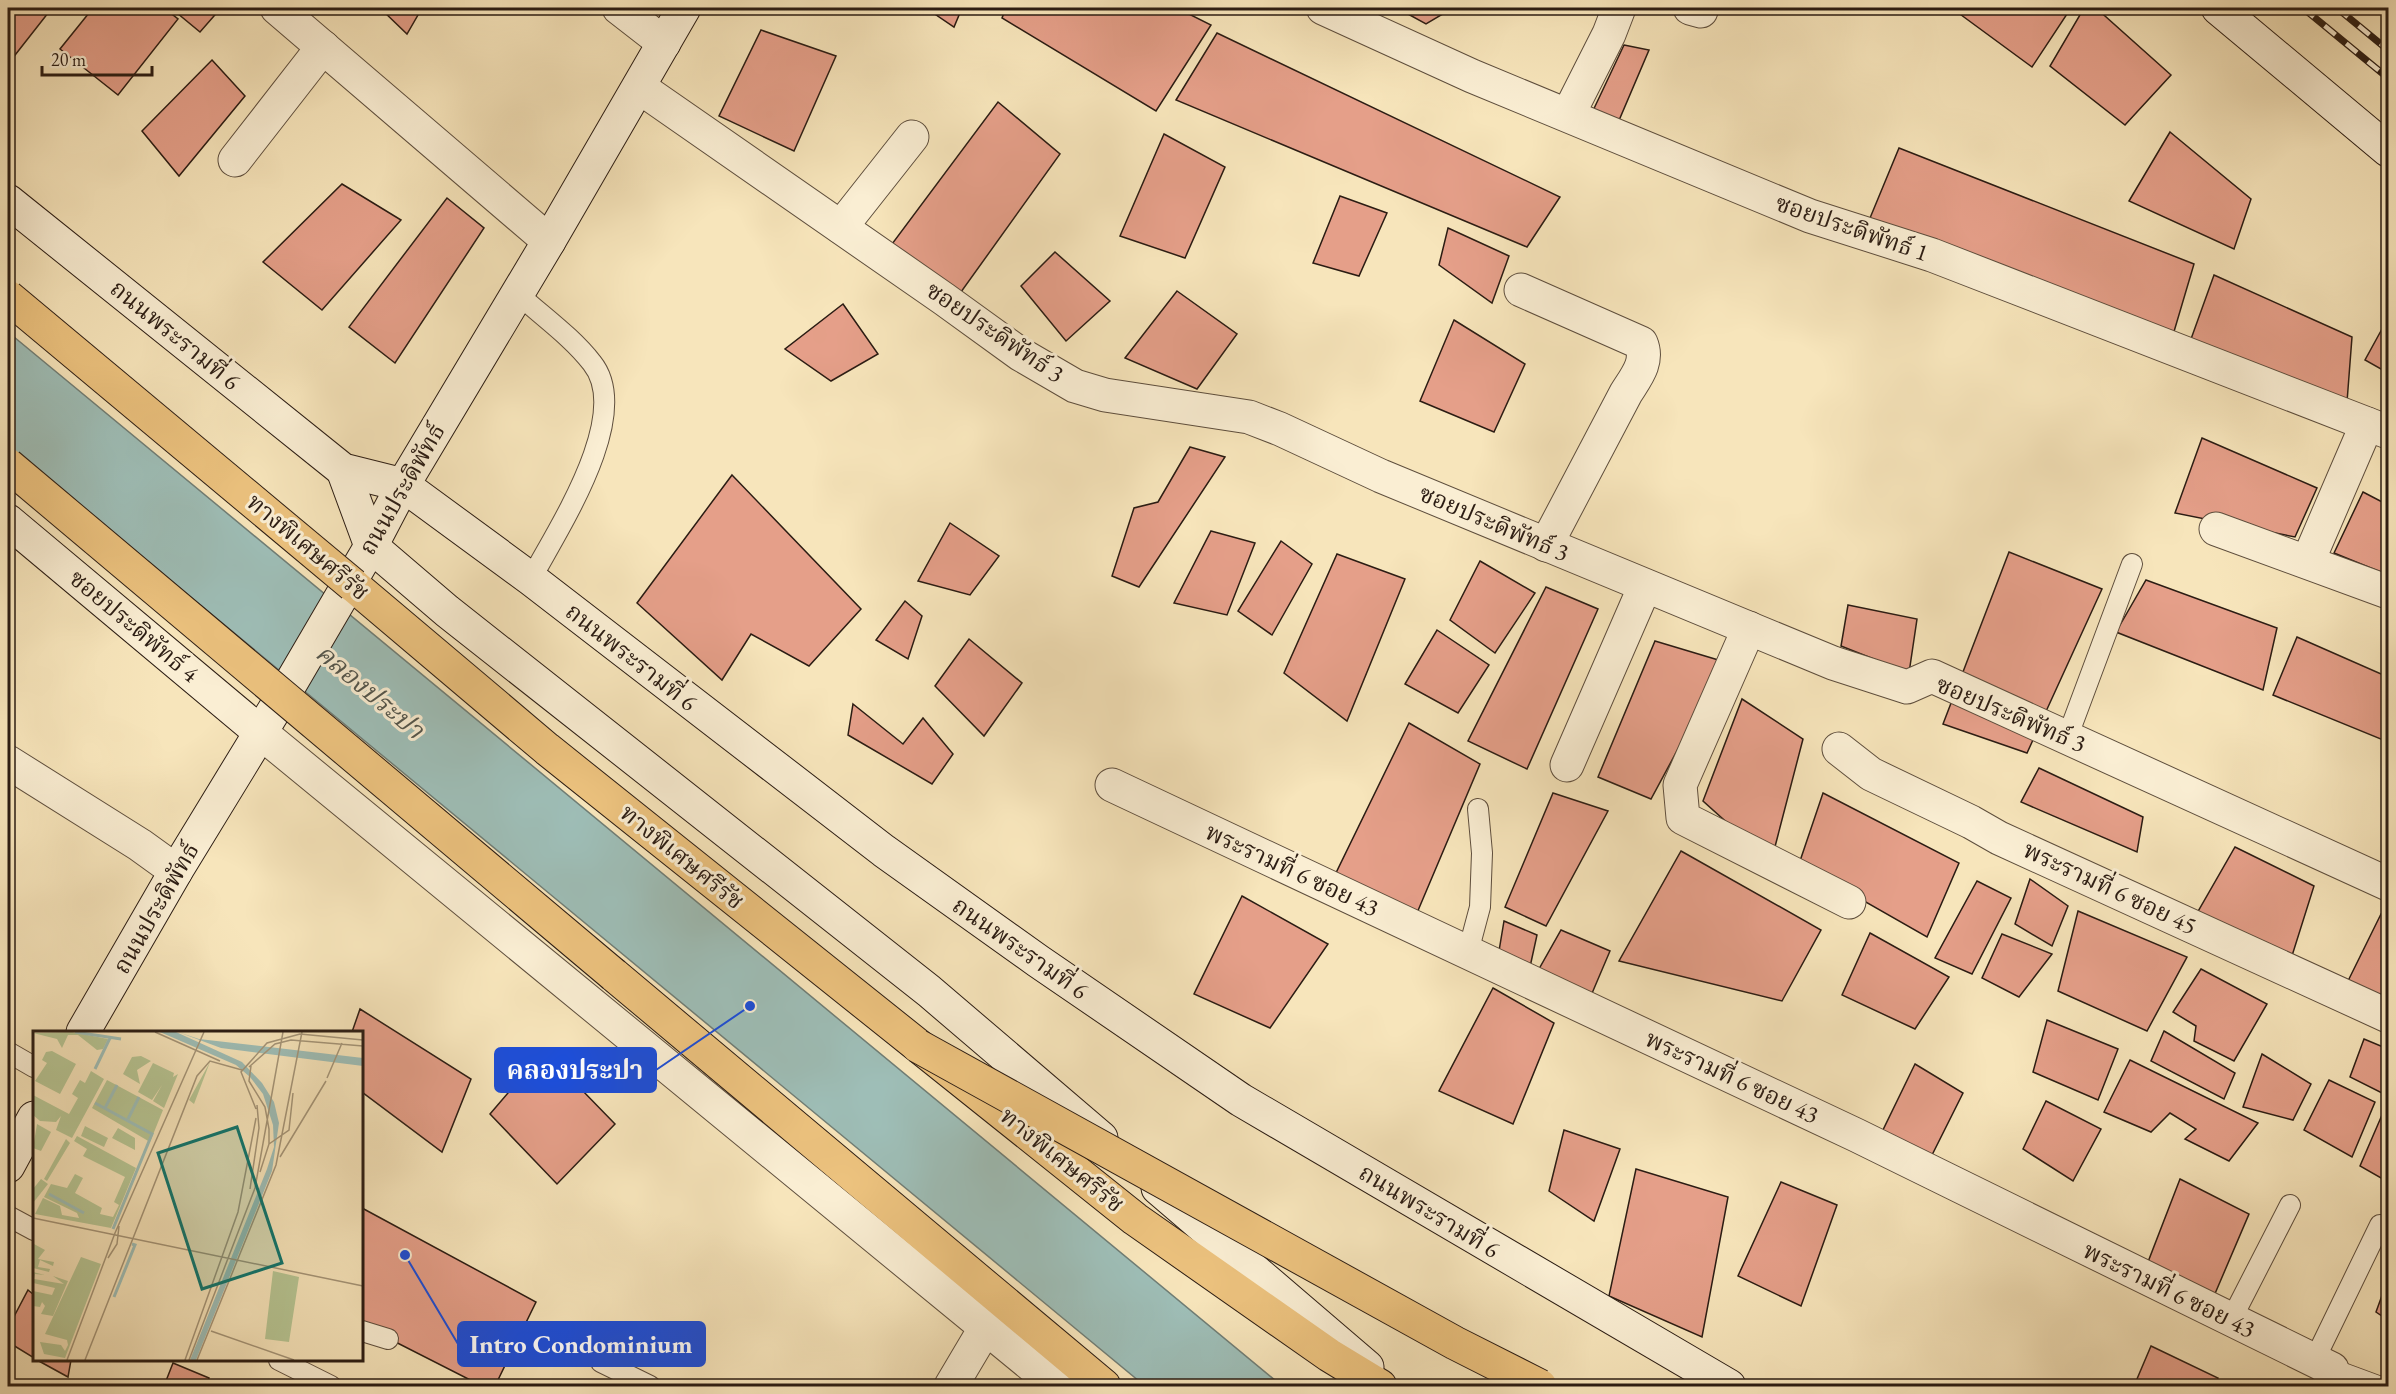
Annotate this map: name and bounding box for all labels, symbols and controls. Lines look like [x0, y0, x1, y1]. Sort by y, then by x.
scale bar [42, 39, 152, 77]
text: 20 m [51, 48, 86, 71]
street label: ซอยประดิพัทธ์ 1 [1772, 187, 1933, 268]
street label: ถนนพระรามที่ 6 [104, 271, 248, 397]
street label: ซอยประดิพัทธ์ 3 [920, 274, 1070, 389]
street label: ถนนประดิพัทธ์ [351, 417, 452, 560]
street label: ซอยประดิพัทธ์ 3 [1415, 477, 1574, 568]
street label: ทางพิเศษศรีรัช [241, 486, 376, 607]
street label: ซอยประดิพัทธ์ 4 [63, 562, 206, 689]
street label: ถนนพระรามที่ 6 [559, 594, 705, 718]
water label: คลองประปา [309, 636, 432, 747]
street label: ซอยประดิพัทธ์ 3 [1932, 668, 2091, 759]
street label: ทางพิเศษศรีรัช [614, 797, 751, 916]
street label: พระรามที่ 6 ซอย 43 [1201, 814, 1385, 923]
street label: พระรามที่ 6 ซอย 45 [2019, 832, 2203, 941]
street label: ถนนประดิพัทธ์ [105, 836, 206, 979]
street label: ถนนพระรามที่ 6 [946, 888, 1095, 1006]
street label: พระรามที่ 6 ซอย 43 [1641, 1021, 1825, 1130]
inset map [33, 1031, 363, 1361]
callout: คลองประปา [495, 1048, 656, 1092]
text: คลองประปา [507, 1053, 643, 1087]
street label: ทางพิเศษศรีรัช [994, 1100, 1131, 1219]
street label: ถนนพระรามที่ 6 [1353, 1155, 1506, 1265]
street label: พระรามที่ 6 ซอย 43 [2078, 1233, 2261, 1345]
callout: Intro Condominium [458, 1322, 705, 1366]
text: Intro Condominium [470, 1327, 692, 1361]

